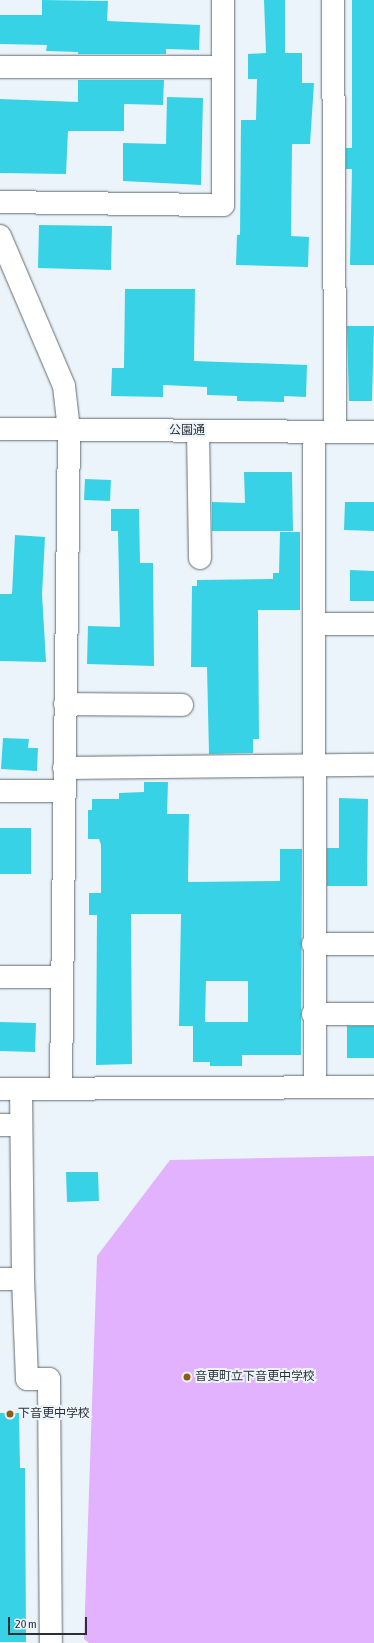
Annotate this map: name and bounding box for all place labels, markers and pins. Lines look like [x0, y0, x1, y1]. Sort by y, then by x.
place label: 音更町立下音更中学校 [195, 1370, 315, 1384]
marker: 音更町立下音更中学校 [182, 1372, 192, 1382]
place label: 下音更中学校 [18, 1407, 90, 1421]
marker: 下音更中学校 [5, 1409, 15, 1419]

